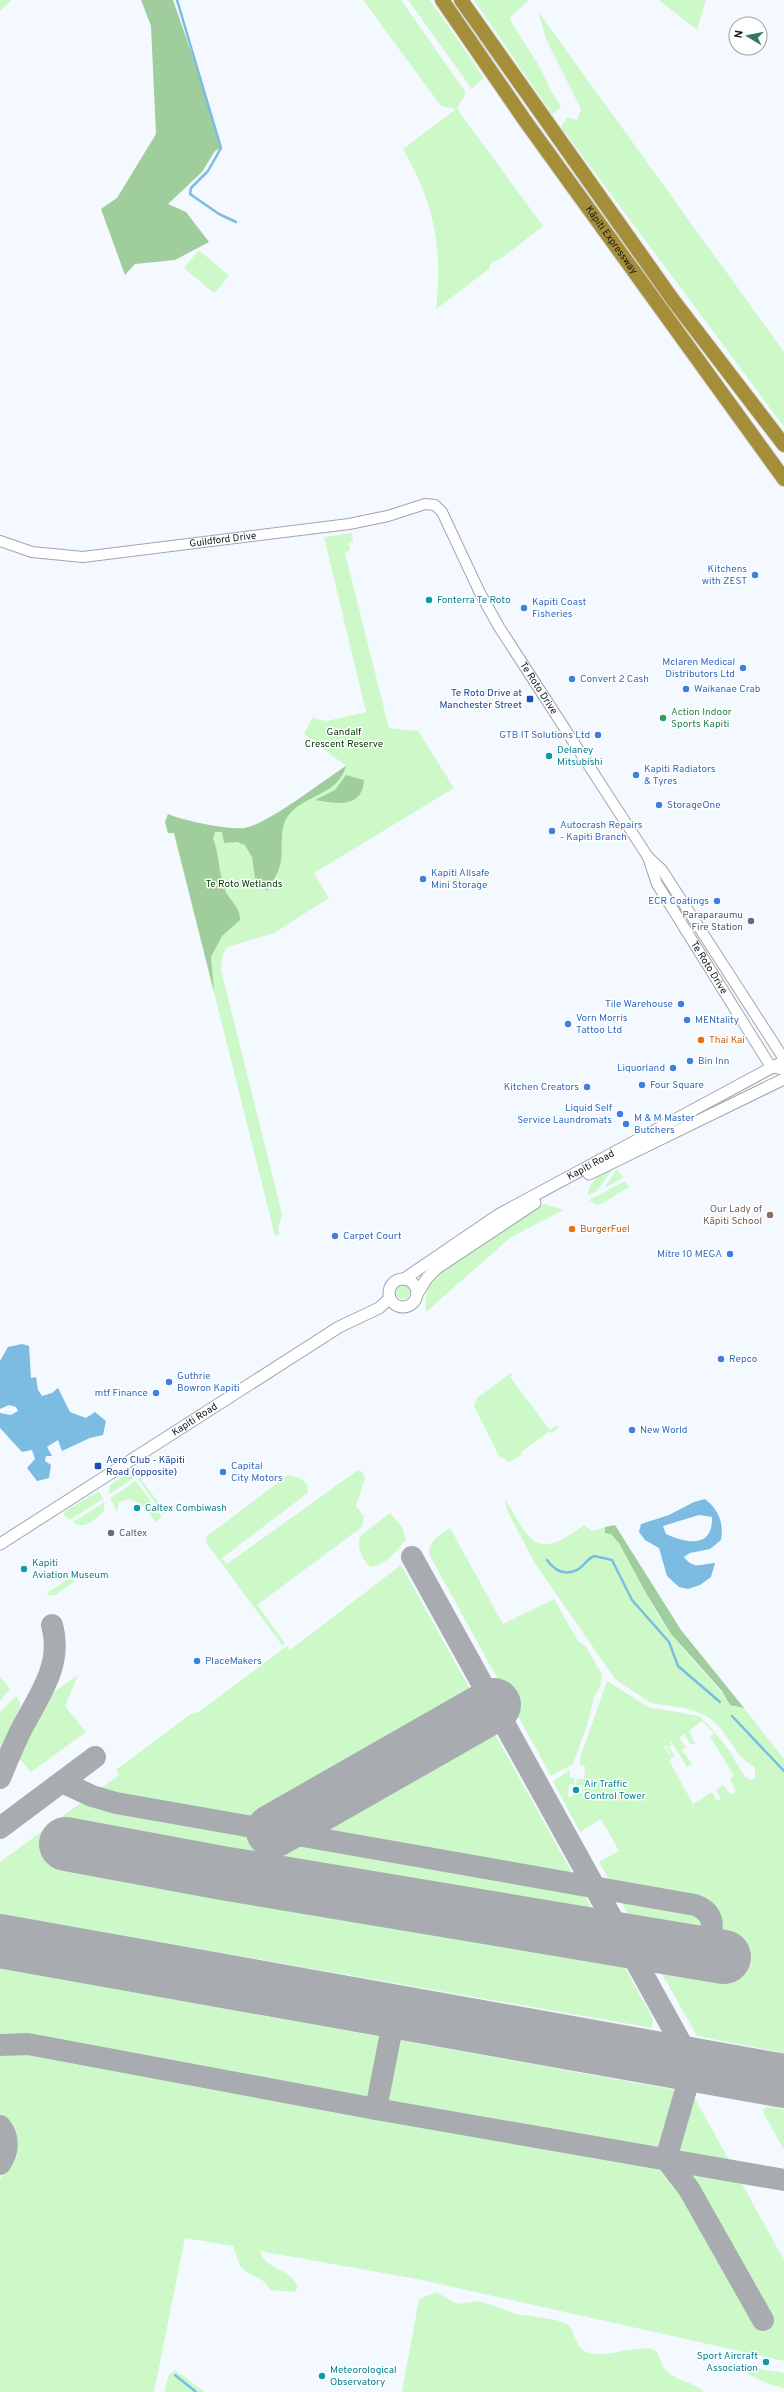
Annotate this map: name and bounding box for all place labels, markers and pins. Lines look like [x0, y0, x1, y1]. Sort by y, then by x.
place label: Kitchens with ZEST [702, 563, 747, 588]
marker: Kitchens with ZEST [750, 570, 760, 580]
place label: Fonterra Te Roto [437, 594, 511, 607]
marker: Fonterra Te Roto [424, 595, 434, 605]
place label: Kapiti Coast Fisheries [532, 596, 587, 621]
marker: Kapiti Coast Fisheries [519, 603, 529, 613]
place label: Mclaren Medical Distributors Ltd [662, 656, 735, 681]
marker: Mclaren Medical Distributors Ltd [738, 663, 748, 673]
place label: Convert 2 Cash [580, 673, 649, 686]
marker: Convert 2 Cash [567, 674, 577, 684]
place label: Waikanae Crab [694, 683, 761, 696]
marker: Waikanae Crab [681, 684, 691, 694]
place label: Te Roto Drive at Manchester Street [440, 687, 522, 712]
marker: Te Roto Drive at Manchester Street [525, 694, 535, 704]
place label: Action Indoor Sports Kapiti [671, 706, 732, 731]
marker: Action Indoor Sports Kapiti [658, 713, 668, 723]
place label: GTB IT Solutions Ltd [499, 729, 590, 742]
marker: GTB IT Solutions Ltd [593, 730, 603, 740]
place label: Delaney Mitsubishi [557, 744, 603, 769]
marker: Delaney Mitsubishi [544, 751, 554, 761]
place label: Kapiti Radiators & Tyres [644, 763, 716, 788]
marker: Kapiti Radiators & Tyres [631, 770, 641, 780]
place label: StorageOne [667, 799, 721, 812]
marker: StorageOne [654, 800, 664, 810]
place label: Autocrash Repairs - Kapiti Branch [560, 819, 643, 844]
marker: Autocrash Repairs - Kapiti Branch [547, 826, 557, 836]
place label: Kapiti Allsafe Mini Storage [431, 867, 489, 892]
marker: Kapiti Allsafe Mini Storage [418, 874, 428, 884]
place label: ECR Coatings [648, 895, 709, 908]
marker: ECR Coatings [712, 896, 722, 906]
place label: Paraparaumu Fire Station [682, 909, 743, 934]
marker: Paraparaumu Fire Station [746, 916, 756, 926]
place label: Tile Warehouse [605, 998, 673, 1011]
marker: Tile Warehouse [676, 999, 686, 1009]
place label: Vorn Morris Tattoo Ltd [576, 1012, 628, 1037]
place label: MENtality [695, 1014, 739, 1027]
marker: MENtality [682, 1015, 692, 1025]
marker: Vorn Morris Tattoo Ltd [563, 1019, 573, 1029]
place label: Thai Kai [709, 1034, 745, 1047]
marker: Thai Kai [696, 1035, 706, 1045]
place label: Bin Inn [698, 1055, 729, 1068]
marker: Bin Inn [685, 1056, 695, 1066]
place label: Liquorland [617, 1062, 665, 1075]
marker: Liquorland [668, 1063, 678, 1073]
place label: Four Square [650, 1079, 704, 1092]
marker: Four Square [637, 1080, 647, 1090]
place label: Kitchen Creators [504, 1081, 579, 1094]
marker: Kitchen Creators [582, 1082, 592, 1092]
place label: Liquid Self Service Laundromats [517, 1102, 613, 1127]
marker: Liquid Self Service Laundromats [615, 1109, 625, 1119]
place label: M & M Master Butchers [634, 1112, 695, 1137]
marker: M & M Master Butchers [621, 1119, 631, 1129]
place label: Our Lady of Kāpiti School [703, 1203, 763, 1228]
marker: Our Lady of Kāpiti School [765, 1210, 775, 1220]
place label: BurgerFuel [580, 1223, 630, 1236]
marker: BurgerFuel [567, 1224, 577, 1234]
place label: Carpet Court [343, 1230, 402, 1243]
marker: Carpet Court [330, 1231, 340, 1241]
place label: Mitre 10 MEGA [657, 1248, 722, 1261]
marker: Mitre 10 MEGA [725, 1249, 735, 1259]
place label: Repco [729, 1353, 758, 1366]
marker: Repco [716, 1354, 726, 1364]
place label: Guthrie Bowron Kapiti [177, 1370, 240, 1395]
marker: Guthrie Bowron Kapiti [164, 1377, 174, 1387]
place label: mtf Finance [95, 1387, 148, 1400]
marker: mtf Finance [151, 1388, 161, 1398]
place label: New World [640, 1424, 688, 1437]
marker: New World [627, 1425, 637, 1435]
place label: Aero Club - Kāpiti Road (opposite) [106, 1454, 185, 1479]
place label: Capital City Motors [231, 1460, 283, 1485]
marker: Aero Club - Kāpiti Road (opposite) [93, 1461, 103, 1471]
marker: Capital City Motors [218, 1467, 228, 1477]
place label: Caltex Combiwash [145, 1502, 227, 1515]
marker: Caltex Combiwash [132, 1503, 142, 1513]
place label: Caltex [119, 1527, 147, 1540]
marker: Caltex [106, 1528, 116, 1538]
place label: Kapiti Aviation Museum [32, 1557, 109, 1582]
marker: Kapiti Aviation Museum [19, 1564, 29, 1574]
place label: PlaceMakers [205, 1655, 262, 1668]
marker: PlaceMakers [192, 1656, 202, 1666]
place label: Air Traffic Control Tower [584, 1778, 646, 1803]
marker: Air Traffic Control Tower [571, 1785, 581, 1795]
place label: Sport Aircraft Association [697, 2350, 758, 2375]
marker: Sport Aircraft Association [761, 2357, 771, 2367]
place label: Meteorological Observatory [330, 2364, 397, 2389]
marker: Meteorological Observatory [317, 2371, 327, 2381]

